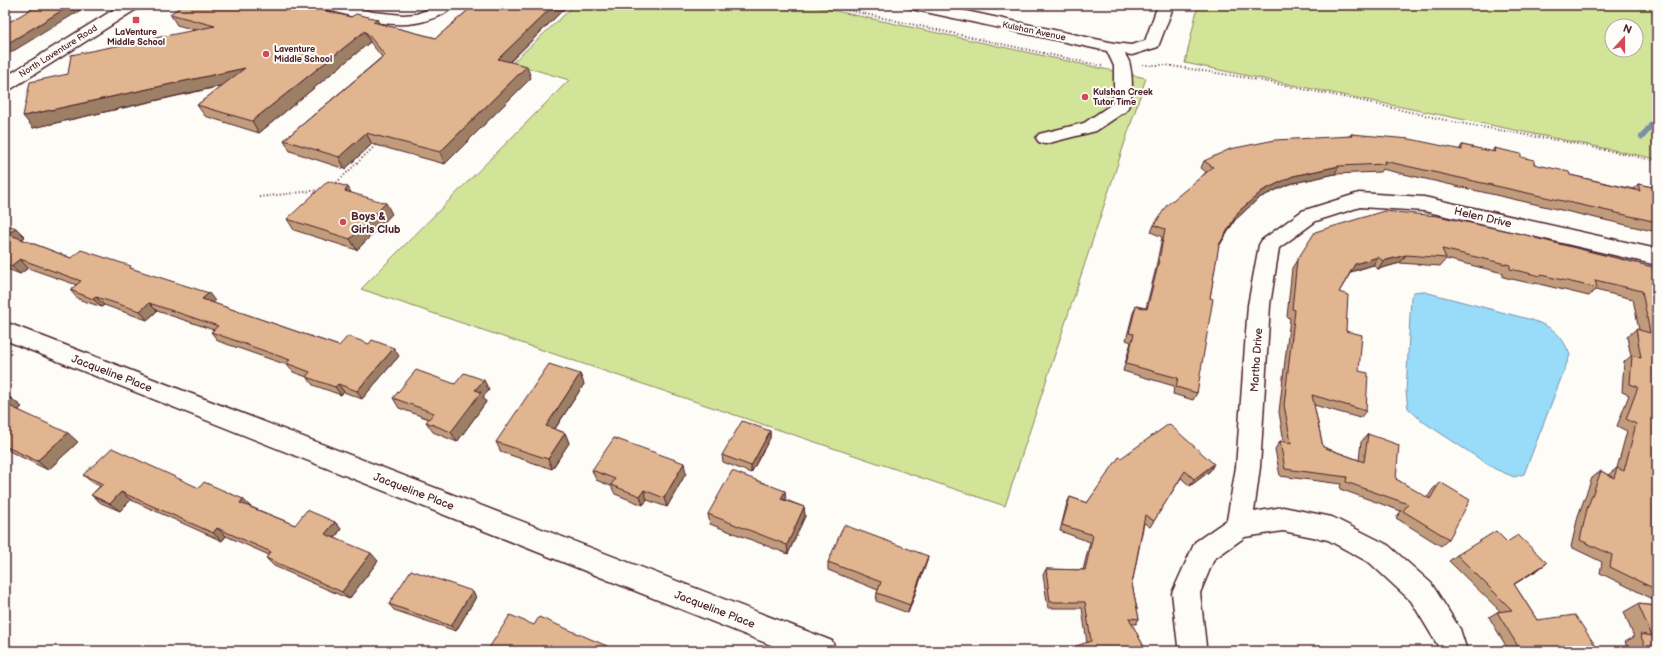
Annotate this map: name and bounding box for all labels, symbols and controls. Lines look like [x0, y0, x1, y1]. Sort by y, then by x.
marker: LaVenture Middle School [131, 15, 141, 25]
north arrow [1604, 18, 1644, 58]
street label: Kulshan Avenue [1001, 19, 1067, 44]
text: N [1621, 22, 1634, 37]
street label: North Laventure Road [17, 23, 100, 80]
place label: LaVenture Middle School [107, 27, 165, 48]
place label: Laventure Middle School [274, 44, 332, 65]
marker: Laventure Middle School [261, 49, 271, 59]
place label: Kulshan Creek Tutor Time [1093, 87, 1153, 108]
marker: Kulshan Creek Tutor Time [1080, 92, 1090, 102]
street label: Helen Drive [1453, 205, 1513, 231]
place label: Boys & Girls Club [351, 210, 401, 236]
marker: Boys & Girls Club [338, 217, 348, 227]
street label: Martha Drive [1248, 327, 1265, 393]
street label: Jacqueline Place [70, 352, 154, 395]
street label: Jacqueline Place [372, 470, 456, 513]
street label: Jacqueline Place [673, 588, 757, 631]

